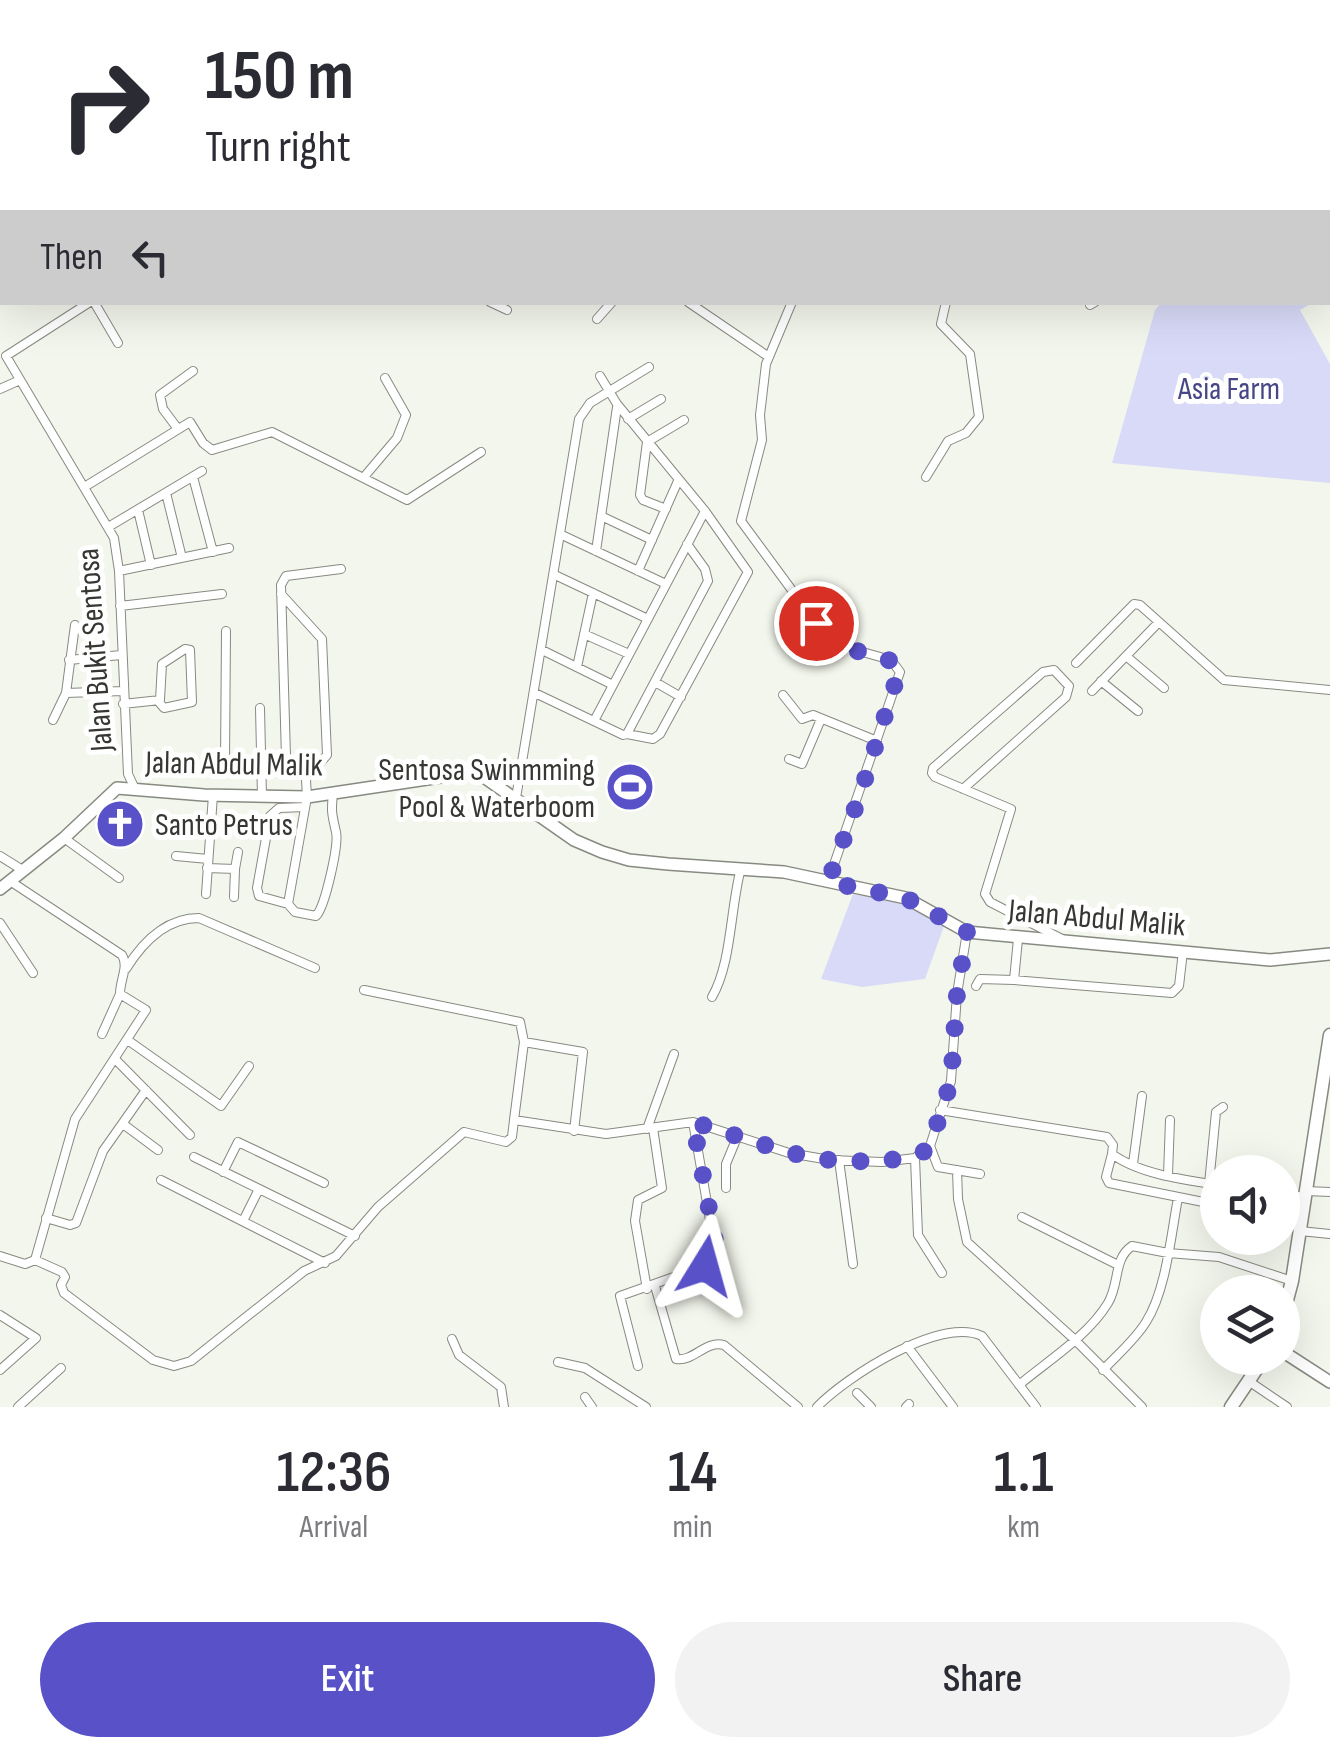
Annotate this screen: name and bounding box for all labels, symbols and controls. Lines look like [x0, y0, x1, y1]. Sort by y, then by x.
text: 150 m [205, 35, 354, 119]
icon: right [40, 40, 170, 170]
text: Turn right [205, 120, 351, 175]
icon: left [123, 230, 178, 285]
text: Then [40, 235, 103, 280]
park label: Asia Farm [1177, 370, 1280, 409]
street label: Jalan Bukit Sentosa [69, 547, 122, 754]
pin [774, 581, 859, 666]
icon: arrive [789, 596, 844, 651]
street label: Jalan Abdul Malik [144, 743, 323, 786]
place label: Sentosa Swinmming Pool & Waterboom [378, 751, 595, 827]
sports icon: Sentosa Swinmming Pool & Waterboom [604, 761, 656, 813]
church icon: Santo Petrus [94, 798, 146, 850]
place label: Santo Petrus [155, 806, 293, 845]
street label: Jalan Abdul Malik [1006, 891, 1187, 946]
map controls [1200, 1155, 1300, 1375]
button: sound [1200, 1155, 1300, 1255]
position arrow [653, 1214, 757, 1318]
button: layers [1200, 1275, 1300, 1375]
text: 12:36 [277, 1437, 391, 1509]
text: 14 [668, 1437, 717, 1509]
text: 1.1 [994, 1437, 1053, 1509]
text: Arrival [300, 1508, 368, 1547]
text: min [672, 1508, 713, 1547]
text: km [1007, 1508, 1040, 1547]
button: Exit [40, 1622, 655, 1737]
button: Share [675, 1622, 1290, 1737]

